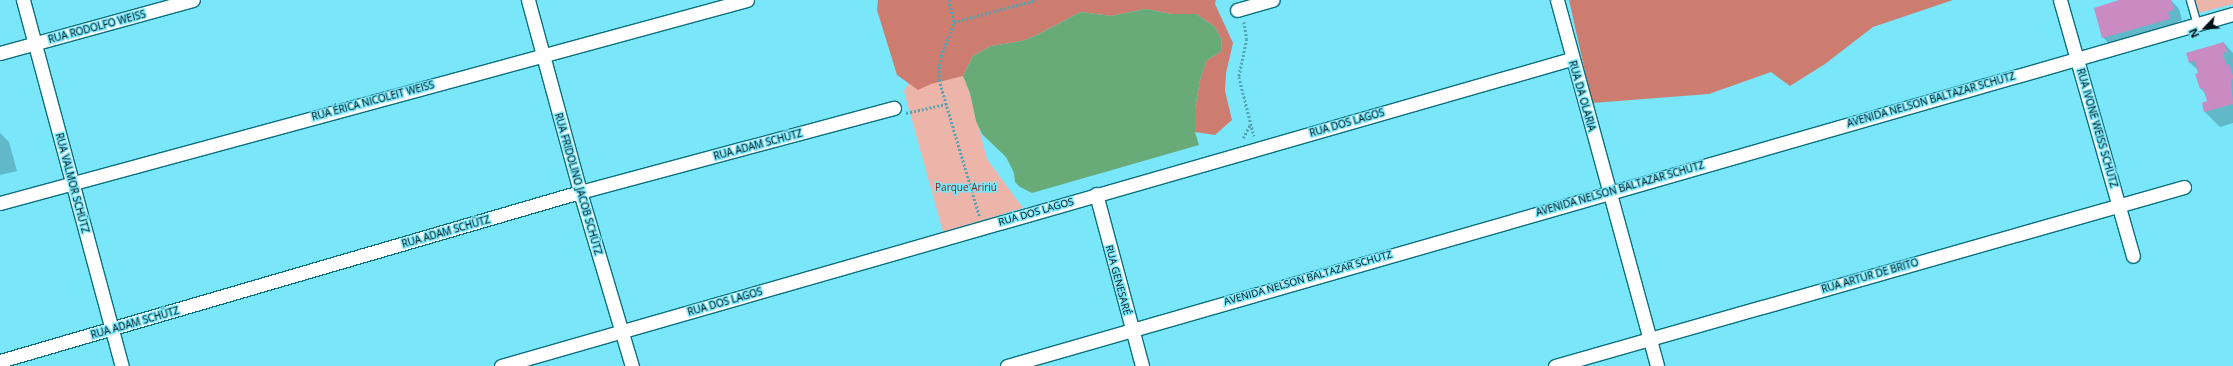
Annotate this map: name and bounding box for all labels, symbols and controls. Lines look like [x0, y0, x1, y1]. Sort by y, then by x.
street label: RUA RODOLFO WEISS [47, 8, 147, 46]
north arrow [2185, 8, 2225, 48]
text: N [2185, 26, 2202, 41]
street label: RUA DA OLARIA [1566, 59, 1598, 133]
street label: RUA IVONE WEISS SCHÜTZ [2074, 67, 2120, 189]
street label: AVENIDA NELSON BALTAZAR SCHÜTZ [1846, 70, 2016, 130]
street label: RUA ÉRICA NICOLEIT WEISS [310, 79, 436, 123]
street label: RUA DOS LAGOS [1308, 107, 1386, 139]
street label: RUA FRIDOLINO JACOB SCHÜTZ [552, 112, 604, 256]
street label: RUA ADAM SCHÜTZ [712, 127, 804, 163]
street label: RUA VALMOR SCHÜTZ [53, 132, 91, 234]
street label: AVENIDA NELSON BALTAZAR SCHÜTZ [1535, 159, 1705, 219]
park label: Parque Aririú [935, 182, 997, 194]
street label: RUA DOS LAGOS [997, 196, 1075, 228]
street label: RUA ADAM SCHÜTZ [400, 214, 492, 250]
street label: RUA GENESARÉ [1103, 244, 1133, 316]
street label: AVENIDA NELSON BALTAZAR SCHÜTZ [1223, 248, 1393, 308]
street label: RUA ARTUR DE BRITO [1820, 256, 1920, 296]
street label: RUA DOS LAGOS [686, 286, 764, 318]
street label: RUA ADAM SCHÜTZ [89, 305, 181, 341]

